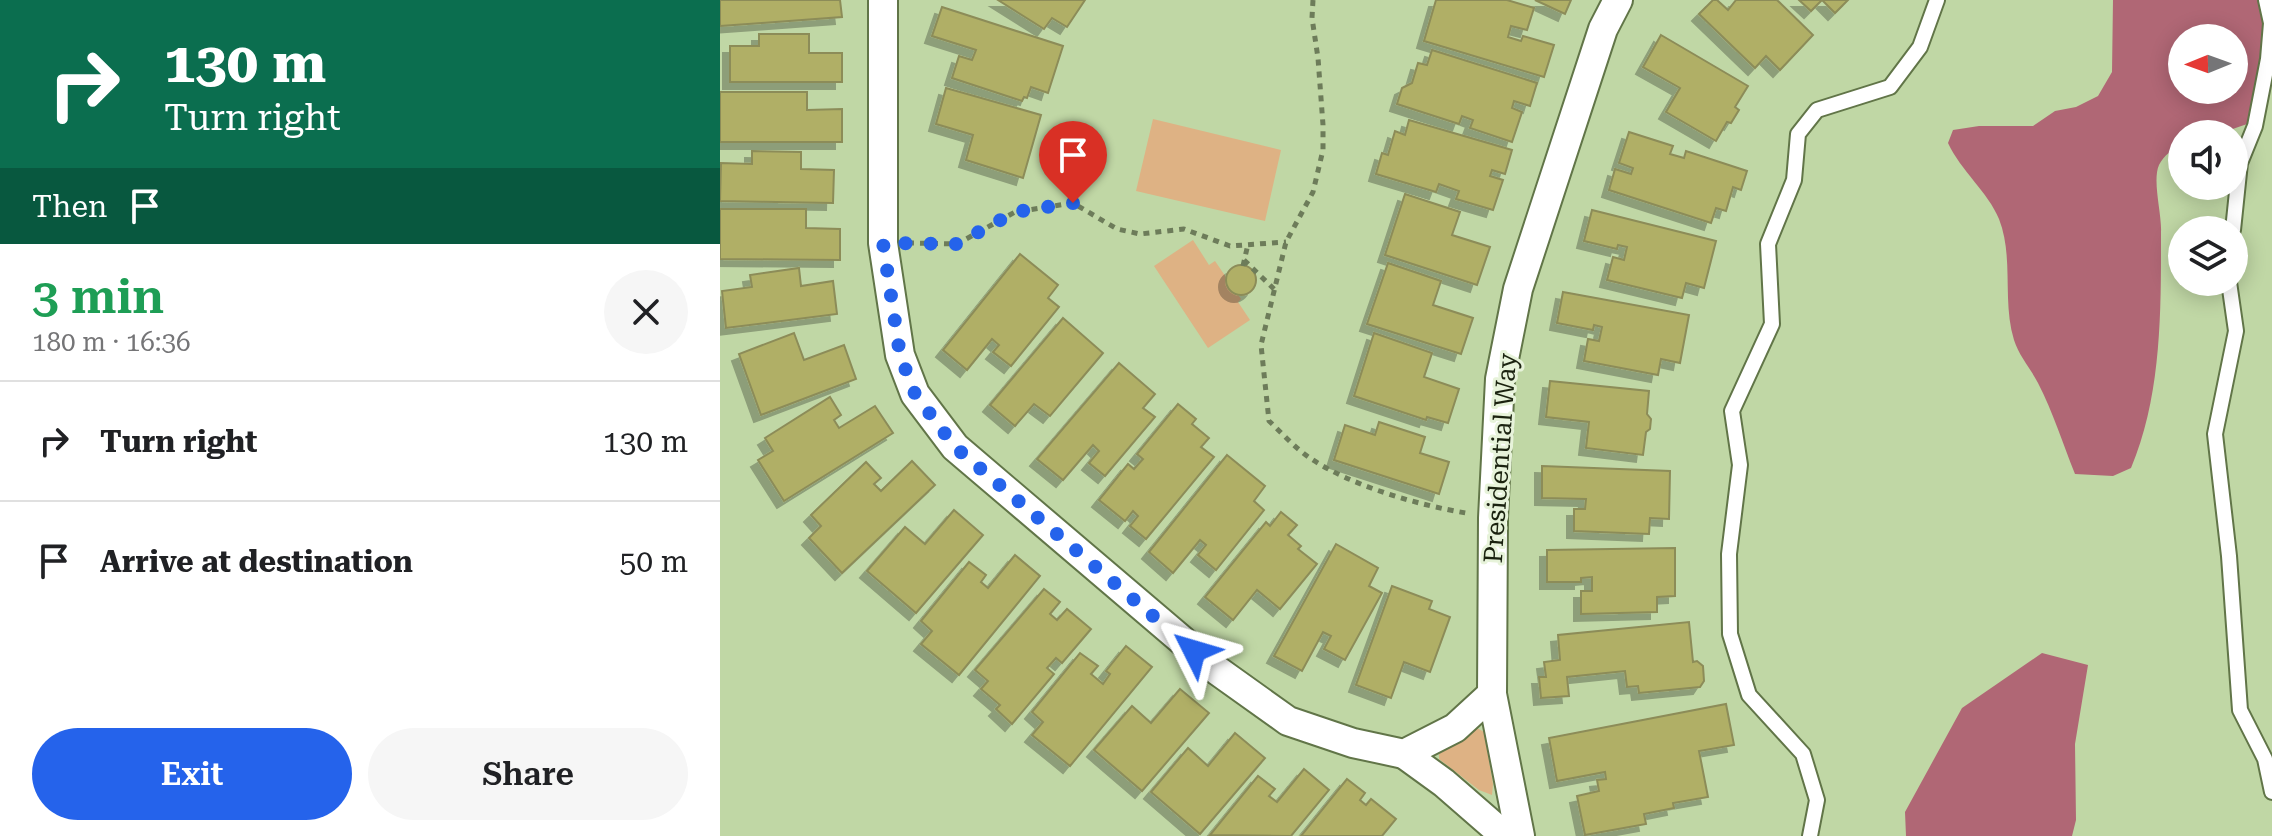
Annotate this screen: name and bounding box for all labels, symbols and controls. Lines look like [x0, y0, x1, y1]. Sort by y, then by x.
north arrow [2168, 24, 2248, 104]
map controls [2168, 24, 2248, 296]
text: 130 m [164, 30, 326, 96]
icon: right [32, 32, 136, 136]
text: Turn right [164, 97, 341, 139]
button: sound [2168, 120, 2248, 200]
pin [1039, 121, 1107, 203]
icon: arrive [1051, 133, 1095, 177]
icon: arrive [123, 184, 167, 228]
text: Then [32, 189, 107, 224]
button: layers [2168, 216, 2248, 296]
text: 3 min [32, 269, 164, 325]
button: close [604, 270, 688, 354]
text: 180 m · 16:36 [32, 327, 191, 357]
street label: Presidential Way [1478, 351, 1522, 564]
icon: right [32, 419, 76, 463]
text: Turn right [100, 424, 257, 459]
text: 130 m [603, 424, 688, 459]
icon: arrive [32, 539, 76, 583]
text: Arrive at destination [100, 544, 413, 579]
text: 50 m [619, 544, 688, 579]
position arrow [1152, 609, 1236, 693]
button: Exit [32, 728, 352, 820]
button: Share [368, 728, 688, 820]

